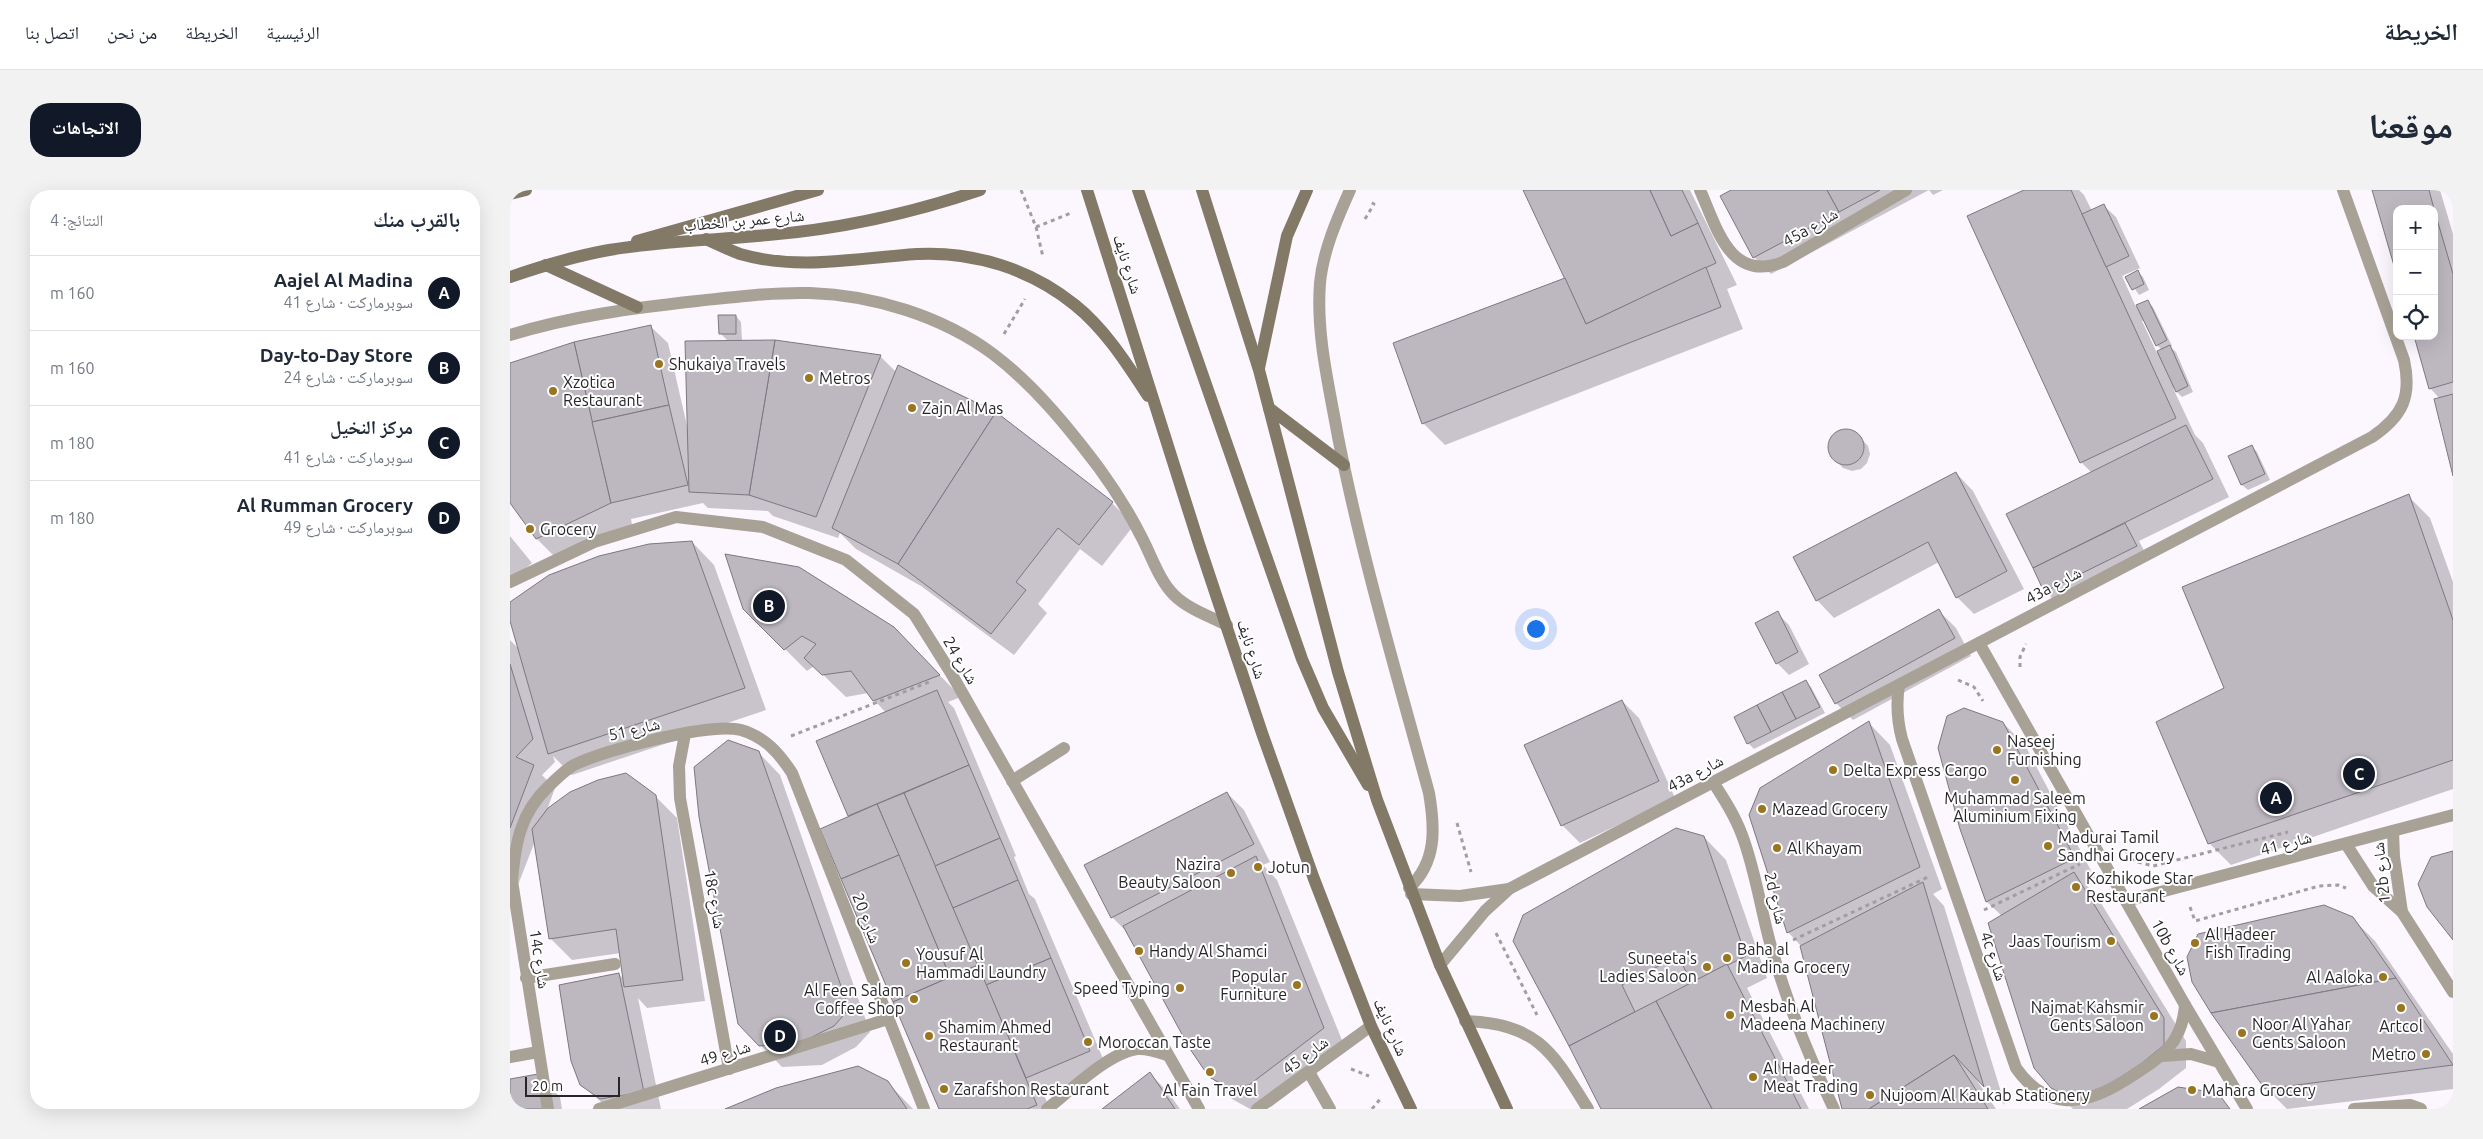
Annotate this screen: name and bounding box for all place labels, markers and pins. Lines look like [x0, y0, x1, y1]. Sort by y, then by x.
place label: Shukaiya Travels [669, 355, 786, 373]
marker: Shukaiya Travels [653, 358, 665, 370]
place label: Metros [819, 369, 870, 387]
marker: Metros [803, 372, 815, 384]
place label: Xzotica Restaurant [563, 373, 643, 409]
marker: Xzotica Restaurant [547, 385, 559, 397]
place label: Zajn Al Mas [922, 399, 1003, 417]
marker: Zajn Al Mas [906, 402, 918, 414]
place label: Grocery [540, 520, 597, 538]
marker: Grocery [524, 523, 536, 535]
pin: B [753, 587, 785, 625]
place label: Naseej Furnishing [2007, 732, 2082, 768]
marker: Naseej Furnishing [1991, 744, 2003, 756]
pin: C [2343, 755, 2375, 793]
place label: Delta Express Cargo [1843, 761, 1987, 779]
marker: Delta Express Cargo [1827, 764, 1839, 776]
marker: Muhammad Saleem Aluminium Fixing [2009, 774, 2021, 786]
pin: A [2260, 779, 2292, 817]
place label: Muhammad Saleem Aluminium Fixing [1944, 789, 2086, 825]
place label: Mazead Grocery [1772, 800, 1888, 818]
marker: Mazead Grocery [1756, 803, 1768, 815]
place label: Madurai Tamil Sandhai Grocery [2058, 828, 2175, 864]
place label: Al Khayam [1787, 839, 1862, 857]
marker: Madurai Tamil Sandhai Grocery [2042, 840, 2054, 852]
marker: Al Khayam [1771, 842, 1783, 854]
place label: Nazira Beauty Saloon [1118, 855, 1221, 891]
place label: Jotun [1268, 858, 1310, 876]
marker: Jotun [1252, 861, 1264, 873]
marker: Nazira Beauty Saloon [1225, 867, 1237, 879]
place label: Kozhikode Star Restaurant [2086, 869, 2193, 905]
marker: Kozhikode Star Restaurant [2070, 881, 2082, 893]
place label: Al Hadeer Fish Trading [2205, 925, 2291, 961]
place label: Jaas Tourism [2009, 932, 2101, 950]
marker: Jaas Tourism [2105, 935, 2117, 947]
marker: Al Hadeer Fish Trading [2189, 937, 2201, 949]
place label: Baha al Madina Grocery [1737, 940, 1850, 976]
place label: Handy Al Shamci [1149, 942, 1267, 960]
place label: Yousuf Al Hammadi Laundry [916, 945, 1047, 981]
marker: Handy Al Shamci [1133, 945, 1145, 957]
place label: Suneeta's Ladies Saloon [1599, 949, 1697, 985]
marker: Baha al Madina Grocery [1721, 952, 1733, 964]
marker: Yousuf Al Hammadi Laundry [900, 957, 912, 969]
marker: Suneeta's Ladies Saloon [1701, 961, 1713, 973]
place label: Popular Furniture [1220, 967, 1287, 1003]
place label: Al Aaloka [2306, 968, 2373, 986]
marker: Al Aaloka [2377, 971, 2389, 983]
place label: Speed Typing [1074, 979, 1170, 997]
marker: Popular Furniture [1291, 979, 1303, 991]
place label: Al Feen Salam Coffee Shop [804, 981, 904, 1017]
marker: Speed Typing [1174, 982, 1186, 994]
marker: Al Feen Salam Coffee Shop [908, 993, 920, 1005]
place label: Mesbah Al Madeena Machinery [1740, 997, 1885, 1033]
place label: Najmat Kahsmir Gents Saloon [2031, 998, 2144, 1034]
marker: Artcol [2395, 1002, 2407, 1014]
marker: Mesbah Al Madeena Machinery [1724, 1009, 1736, 1021]
marker: Najmat Kahsmir Gents Saloon [2148, 1010, 2160, 1022]
place label: Noor Al Yahar Gents Saloon [2252, 1015, 2350, 1051]
pin: D [764, 1017, 796, 1055]
place label: Artcol [2379, 1017, 2423, 1035]
place label: Shamim Ahmed Restaurant [939, 1018, 1051, 1054]
marker: Noor Al Yahar Gents Saloon [2236, 1027, 2248, 1039]
marker: Shamim Ahmed Restaurant [923, 1030, 935, 1042]
place label: Moroccan Taste [1098, 1033, 1211, 1051]
marker: Moroccan Taste [1082, 1036, 1094, 1048]
place label: Metro [2372, 1045, 2416, 1063]
marker: Metro [2420, 1048, 2432, 1060]
place label: Al Hadeer Meat Trading [1763, 1059, 1858, 1095]
marker: Al Fain Travel [1204, 1066, 1216, 1078]
marker: Al Hadeer Meat Trading [1747, 1071, 1759, 1083]
place label: Zarafshon Restaurant [954, 1080, 1110, 1098]
place label: Al Fain Travel [1163, 1081, 1257, 1099]
place label: Mahara Grocery [2202, 1081, 2316, 1099]
marker: Zarafshon Restaurant [938, 1083, 950, 1095]
marker: Mahara Grocery [2186, 1084, 2198, 1096]
place label: Nujoom Al Kaukab Stationery [1880, 1086, 2090, 1104]
marker: Nujoom Al Kaukab Stationery [1864, 1089, 1876, 1101]

